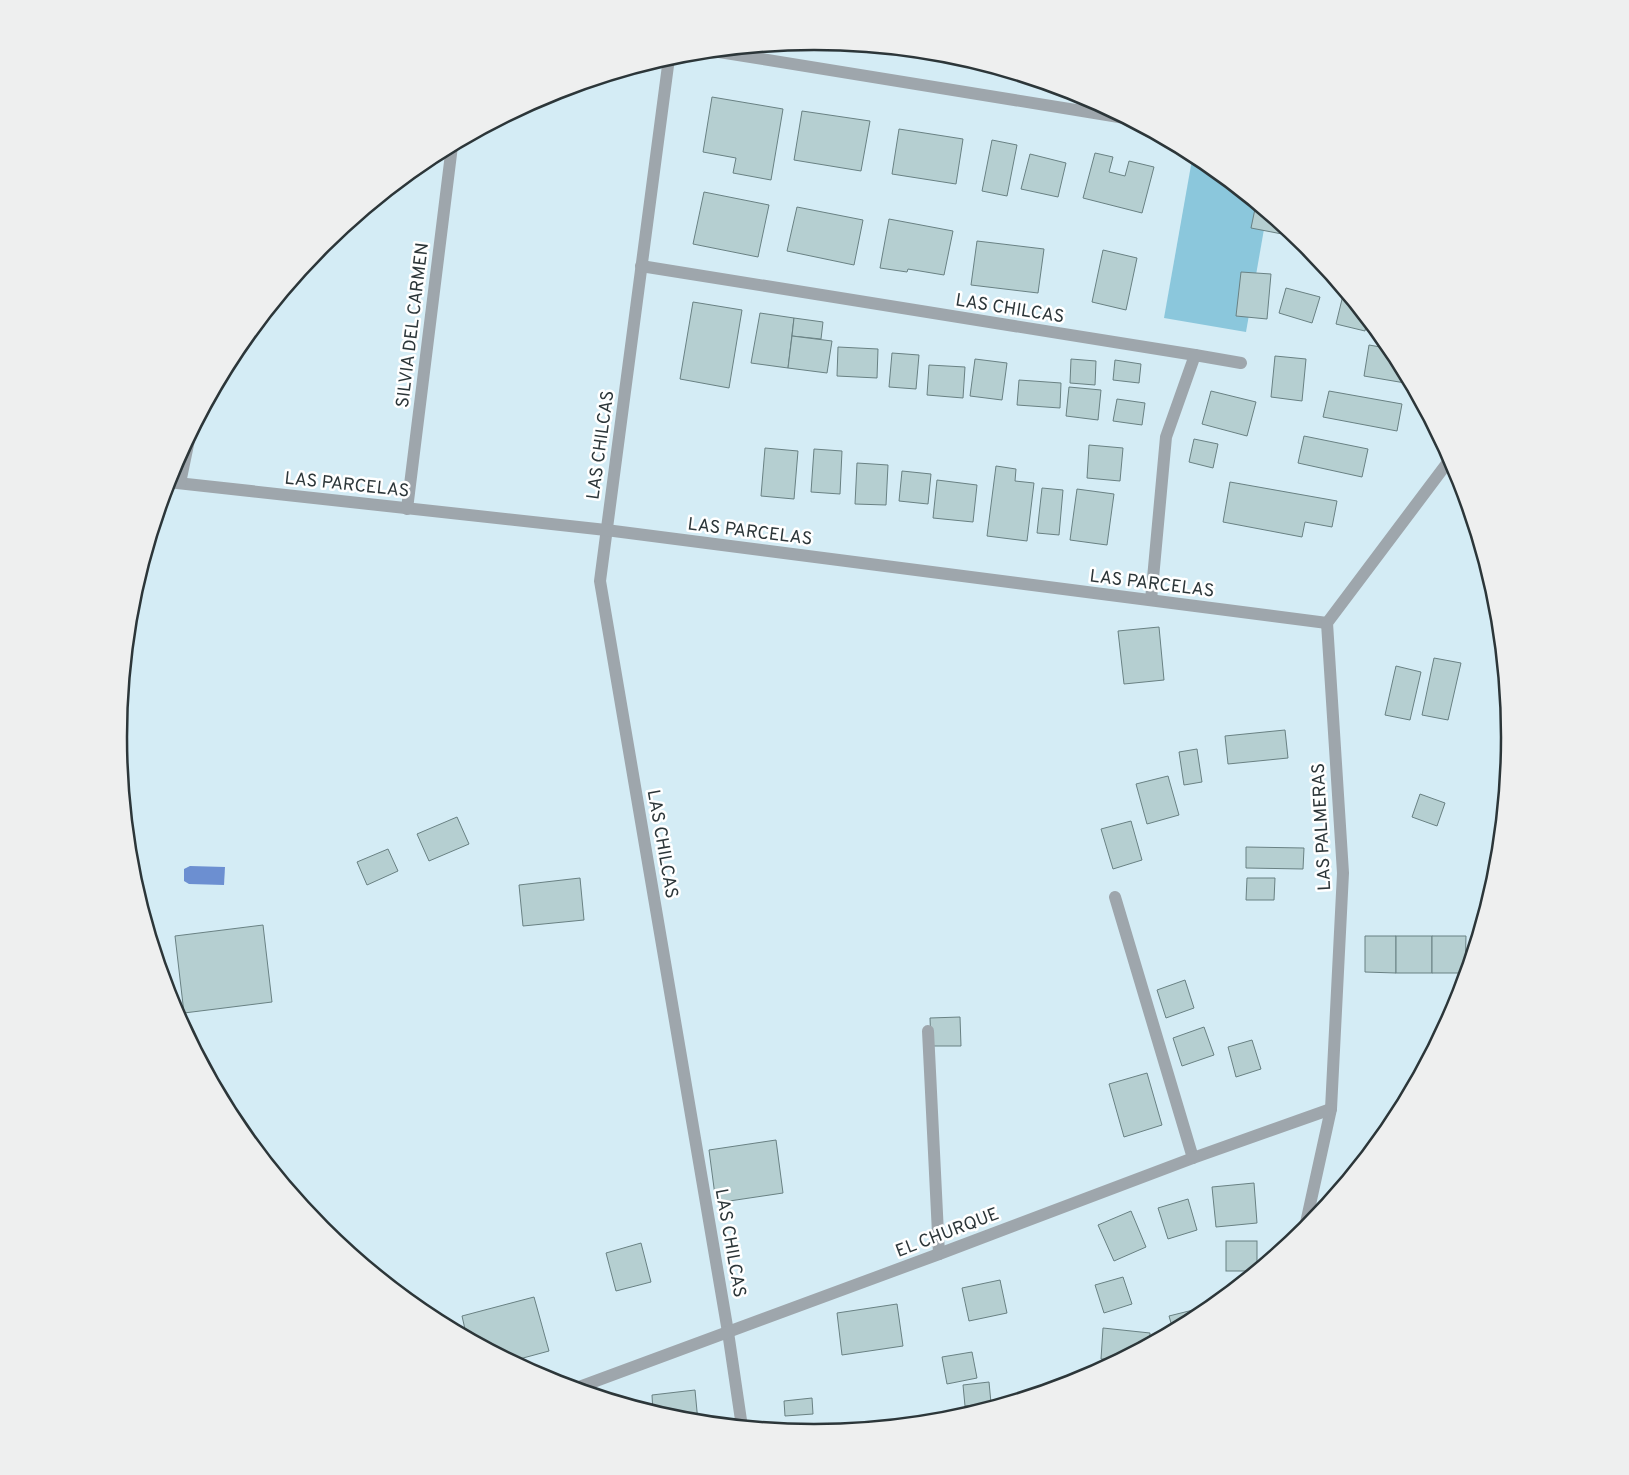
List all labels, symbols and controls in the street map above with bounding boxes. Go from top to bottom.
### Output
street label: SILVIA DEL CARMEN [392,241,435,409]
street label: LAS CHILCAS [954,290,1066,329]
street label: LAS CHILCAS [582,389,621,501]
street label: LAS PARCELAS [283,467,410,503]
street label: LAS PARCELAS [686,513,814,552]
street label: LAS PARCELAS [1088,565,1216,604]
street label: LAS PALMERAS [1308,762,1337,891]
street label: LAS CHILCAS [641,788,682,900]
street label: LAS CHILCAS [709,1187,750,1299]
street label: EL CHURQUE [892,1203,1003,1264]

